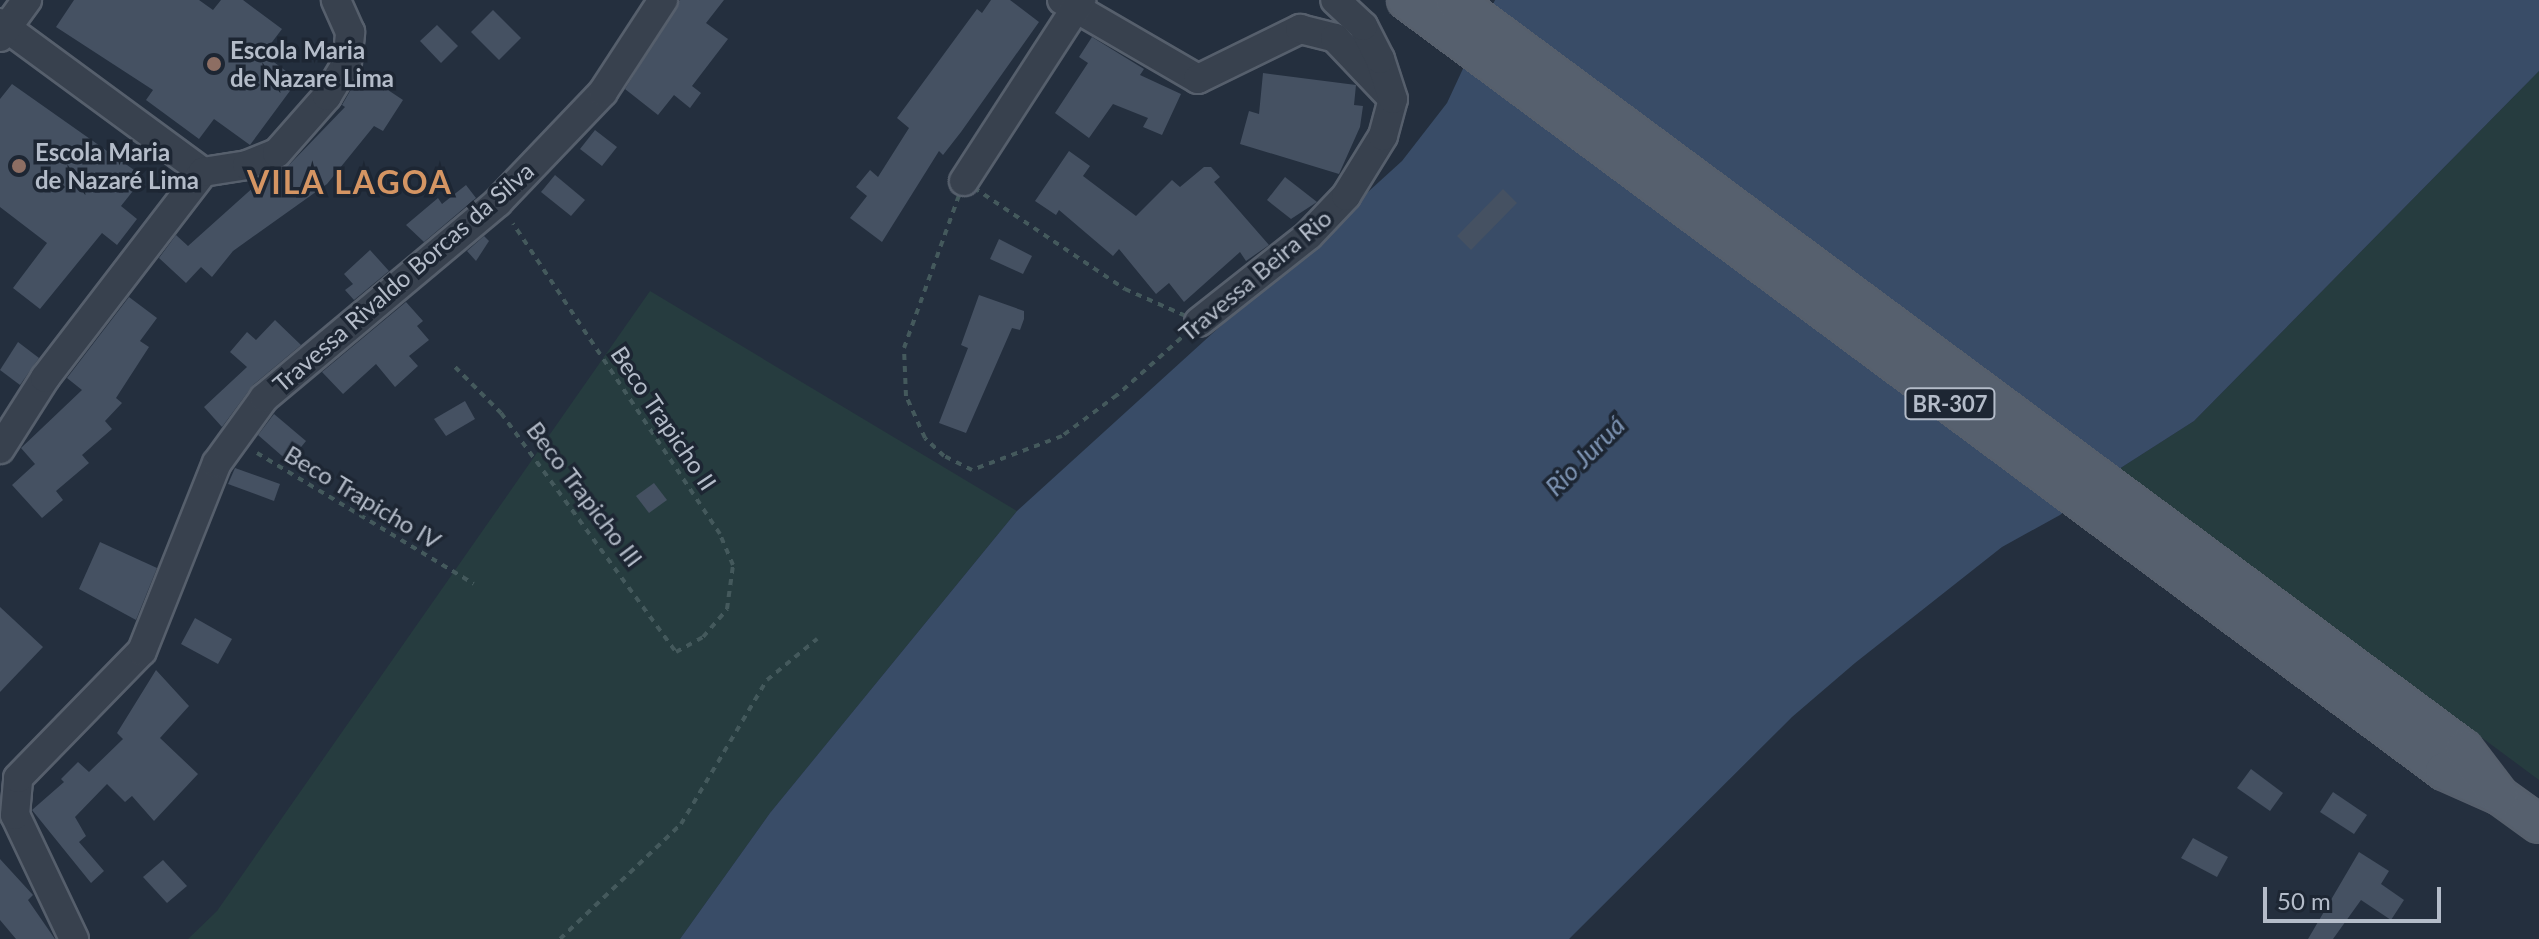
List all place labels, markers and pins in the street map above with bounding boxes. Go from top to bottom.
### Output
place label: Escola Maria de Nazare Lima [230,36,394,92]
marker: Escola Maria de Nazare Lima [205,55,223,73]
place label: Escola Maria de Nazaré Lima [35,138,199,194]
marker: Escola Maria de Nazaré Lima [10,157,28,175]

